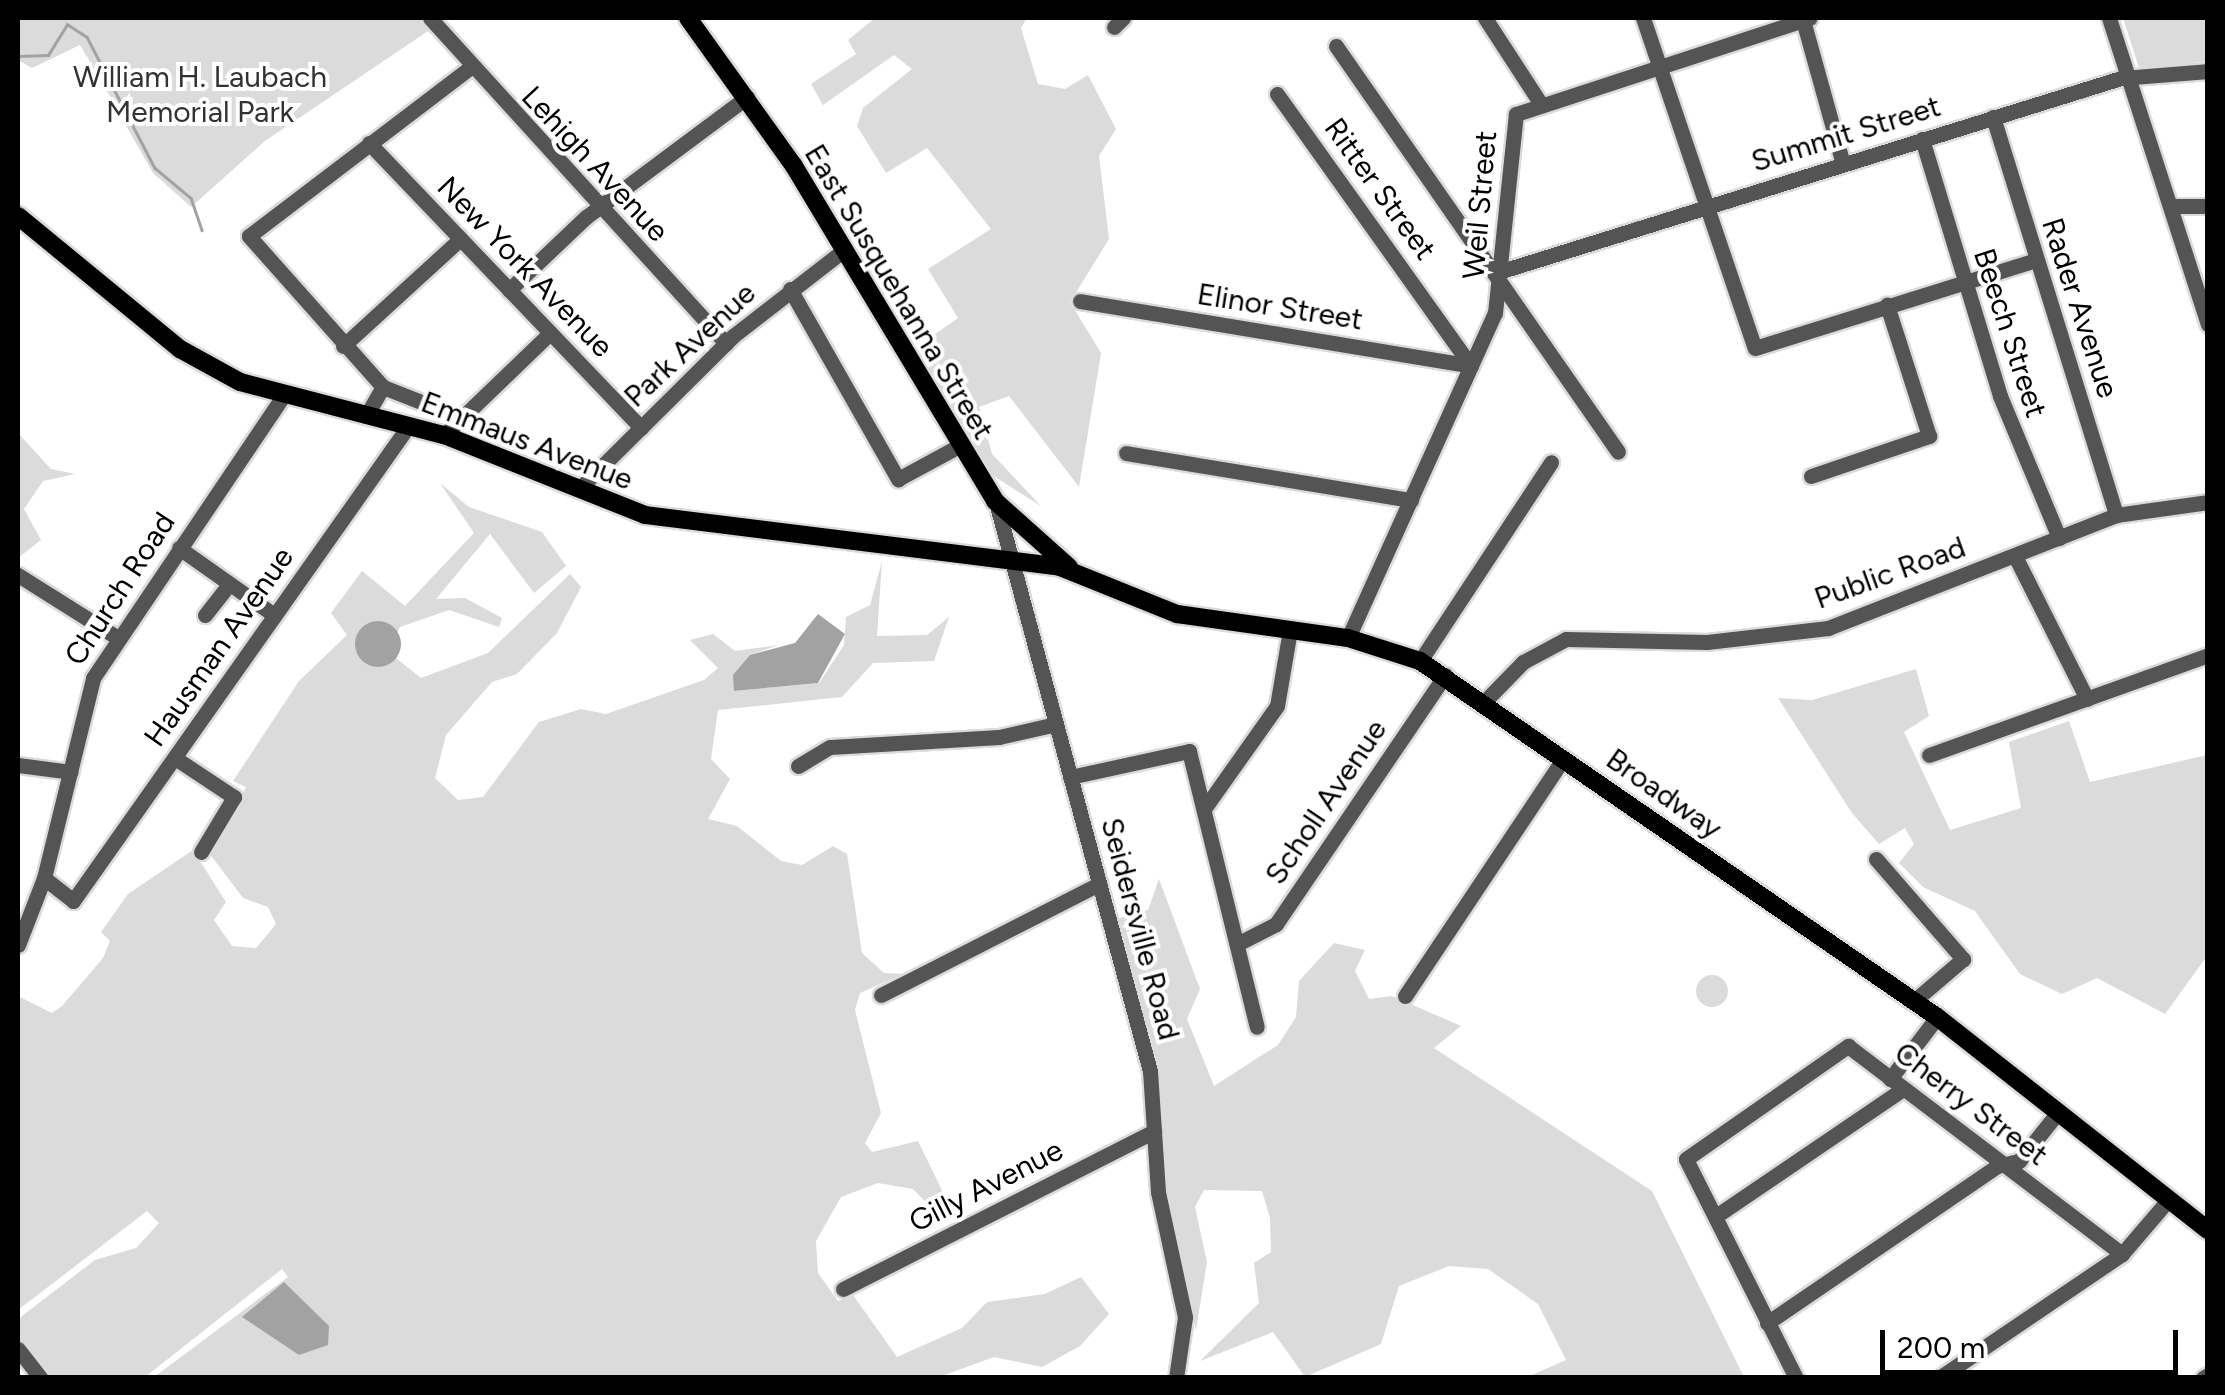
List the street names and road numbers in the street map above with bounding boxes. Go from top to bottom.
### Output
street label: Lehigh Avenue [514,79,676,249]
street label: Summit Street [1747,88,1945,180]
street label: Ritter Street [1317,111,1443,267]
street label: Weil Street [1456,129,1504,281]
street label: East Susquehanna Street [797,138,1001,446]
street label: New York Avenue [430,169,620,365]
street label: Rader Avenue [2034,213,2126,403]
street label: Beech Street [1966,244,2054,422]
street label: Park Avenue [617,275,763,415]
street label: Elinor Street [1195,276,1365,338]
street label: Emmaus Avenue [416,384,638,498]
street label: Church Road [57,506,183,672]
street label: Public Road [1810,529,1970,617]
street label: Hausman Avenue [137,540,301,754]
street label: Scholl Avenue [1258,713,1394,891]
street label: Broadway [1599,741,1729,847]
street label: Seidersville Road [1093,814,1187,1044]
street label: Cherry Street [1887,1035,2055,1173]
street label: Gilly Avenue [903,1132,1069,1240]

